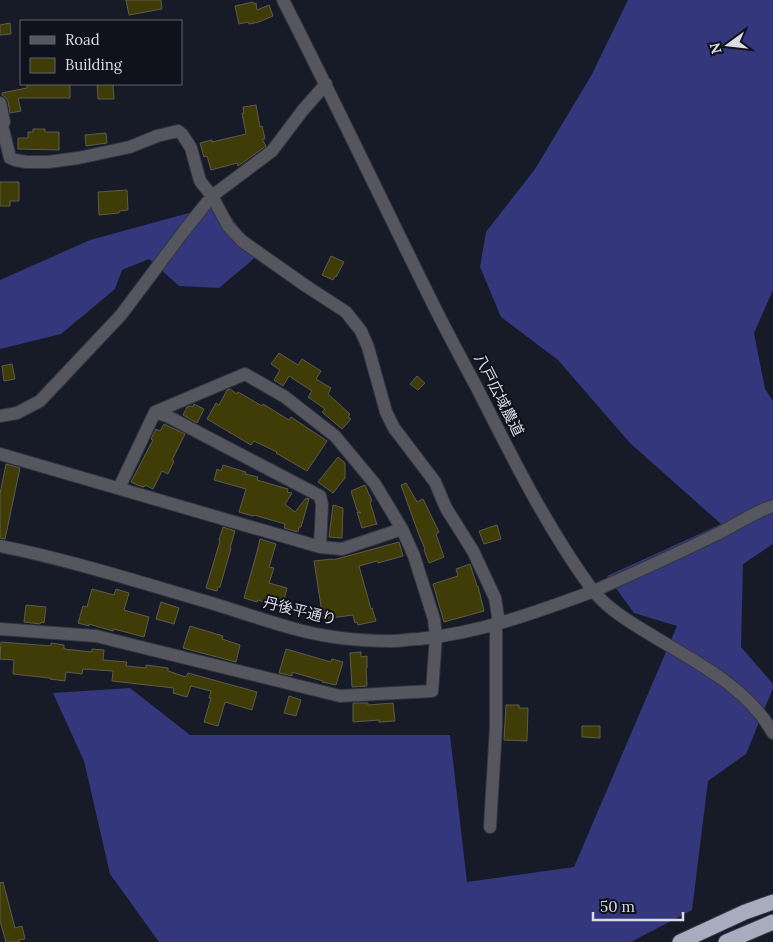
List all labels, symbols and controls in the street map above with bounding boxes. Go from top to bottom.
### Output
legend [20,20,182,85]
north arrow [703,20,753,70]
text: Road [65,30,100,49]
text: N [705,41,726,56]
text: Building [65,55,123,74]
street label: 八戸広域農道 [471,350,528,439]
street label: 丹後平通り [261,592,339,629]
scale bar [593,890,683,922]
text: 50 m [600,897,635,916]

